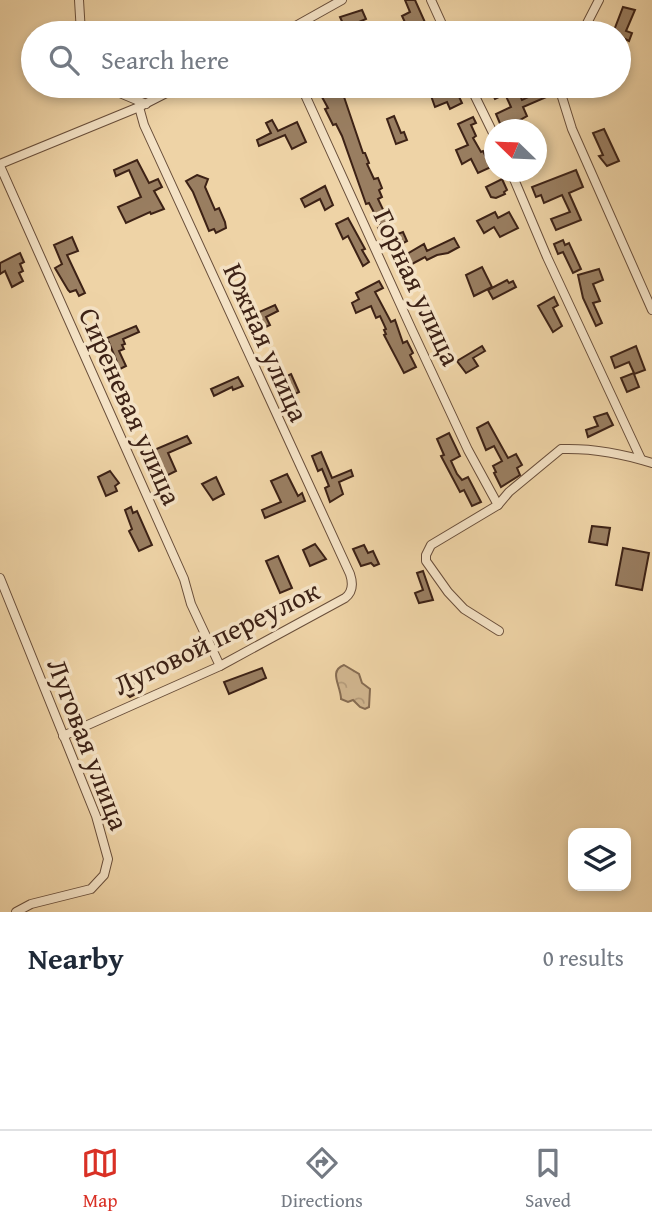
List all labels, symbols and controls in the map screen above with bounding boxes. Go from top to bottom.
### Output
search box [21,21,631,98]
text: Search here [101,40,229,79]
icon: search [45,41,83,79]
north arrow [484,119,547,182]
street label: Горная улица [364,202,472,373]
street label: Южная улица [214,256,321,429]
street label: Сиреневая улица [69,301,193,512]
street label: Луговой переулок [106,569,326,705]
street label: Луговая улица [37,652,141,836]
map controls [568,828,631,891]
button: layers [568,828,631,891]
text: Nearby [28,936,124,980]
text: 0 results [543,941,624,974]
tab: Map [81,1144,119,1214]
tab: Directions [281,1144,363,1214]
tab: Saved [525,1144,571,1214]

